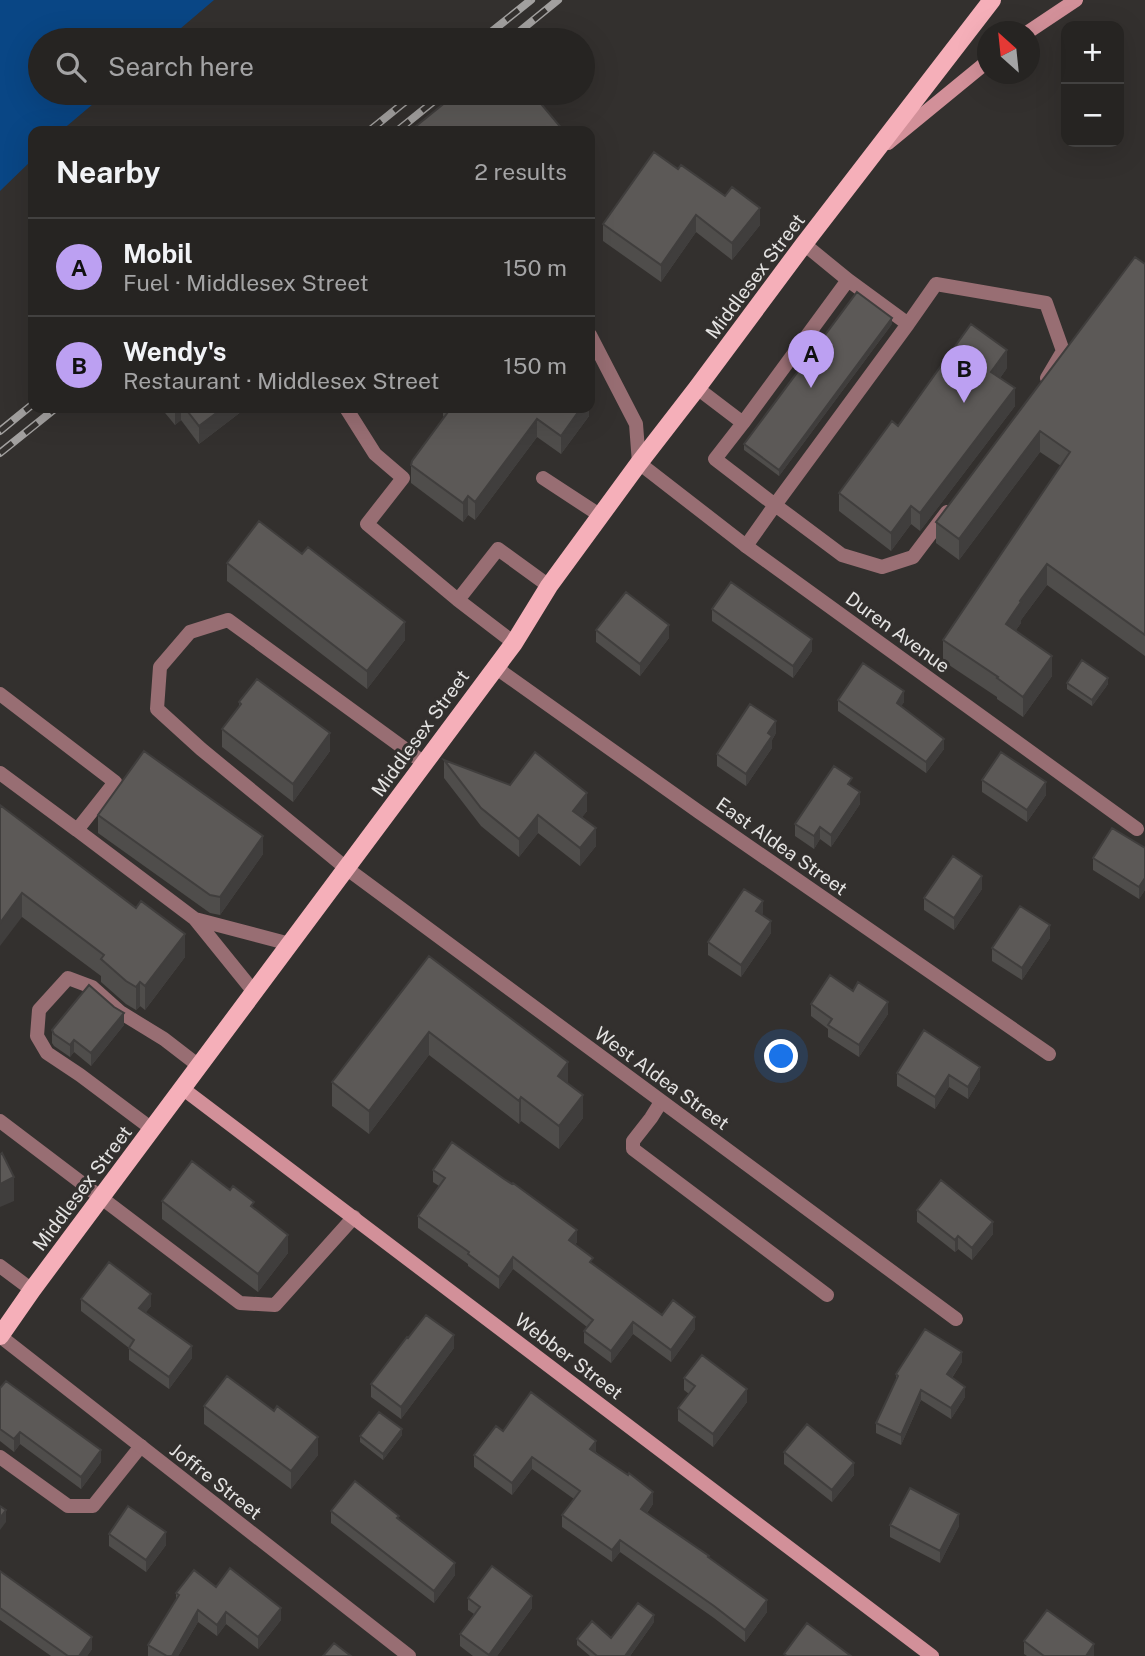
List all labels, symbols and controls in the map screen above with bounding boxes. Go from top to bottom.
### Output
north arrow [977,21,1040,84]
map controls [1061,21,1124,147]
button: + [1061,21,1124,84]
search box [28,28,595,105]
icon: search [52,48,90,86]
text: Search here [108,51,254,82]
button: − [1061,84,1124,147]
text: Nearby [56,154,160,190]
text: 2 results [474,158,567,185]
street label: Middlesex Street [701,209,809,343]
text: Mobil [123,238,193,269]
text: A [71,254,87,281]
text: 150 m [503,254,567,281]
text: Fuel · Middlesex Street [123,269,369,296]
pin: A [788,330,834,388]
text: Wendy's [123,336,226,367]
pin: B [941,345,987,403]
text: B [71,352,87,379]
text: 150 m [503,352,567,379]
text: Restaurant · Middlesex Street [123,367,440,394]
street label: Duren Avenue [842,587,954,677]
street label: Middlesex Street [367,666,473,800]
street label: East Aldea Street [712,793,852,899]
street label: West Aldea Street [591,1022,733,1134]
your location [764,1039,798,1073]
street label: Middlesex Street [28,1121,136,1255]
street label: Webber Street [511,1308,627,1404]
street label: Joffre Street [166,1438,266,1524]

